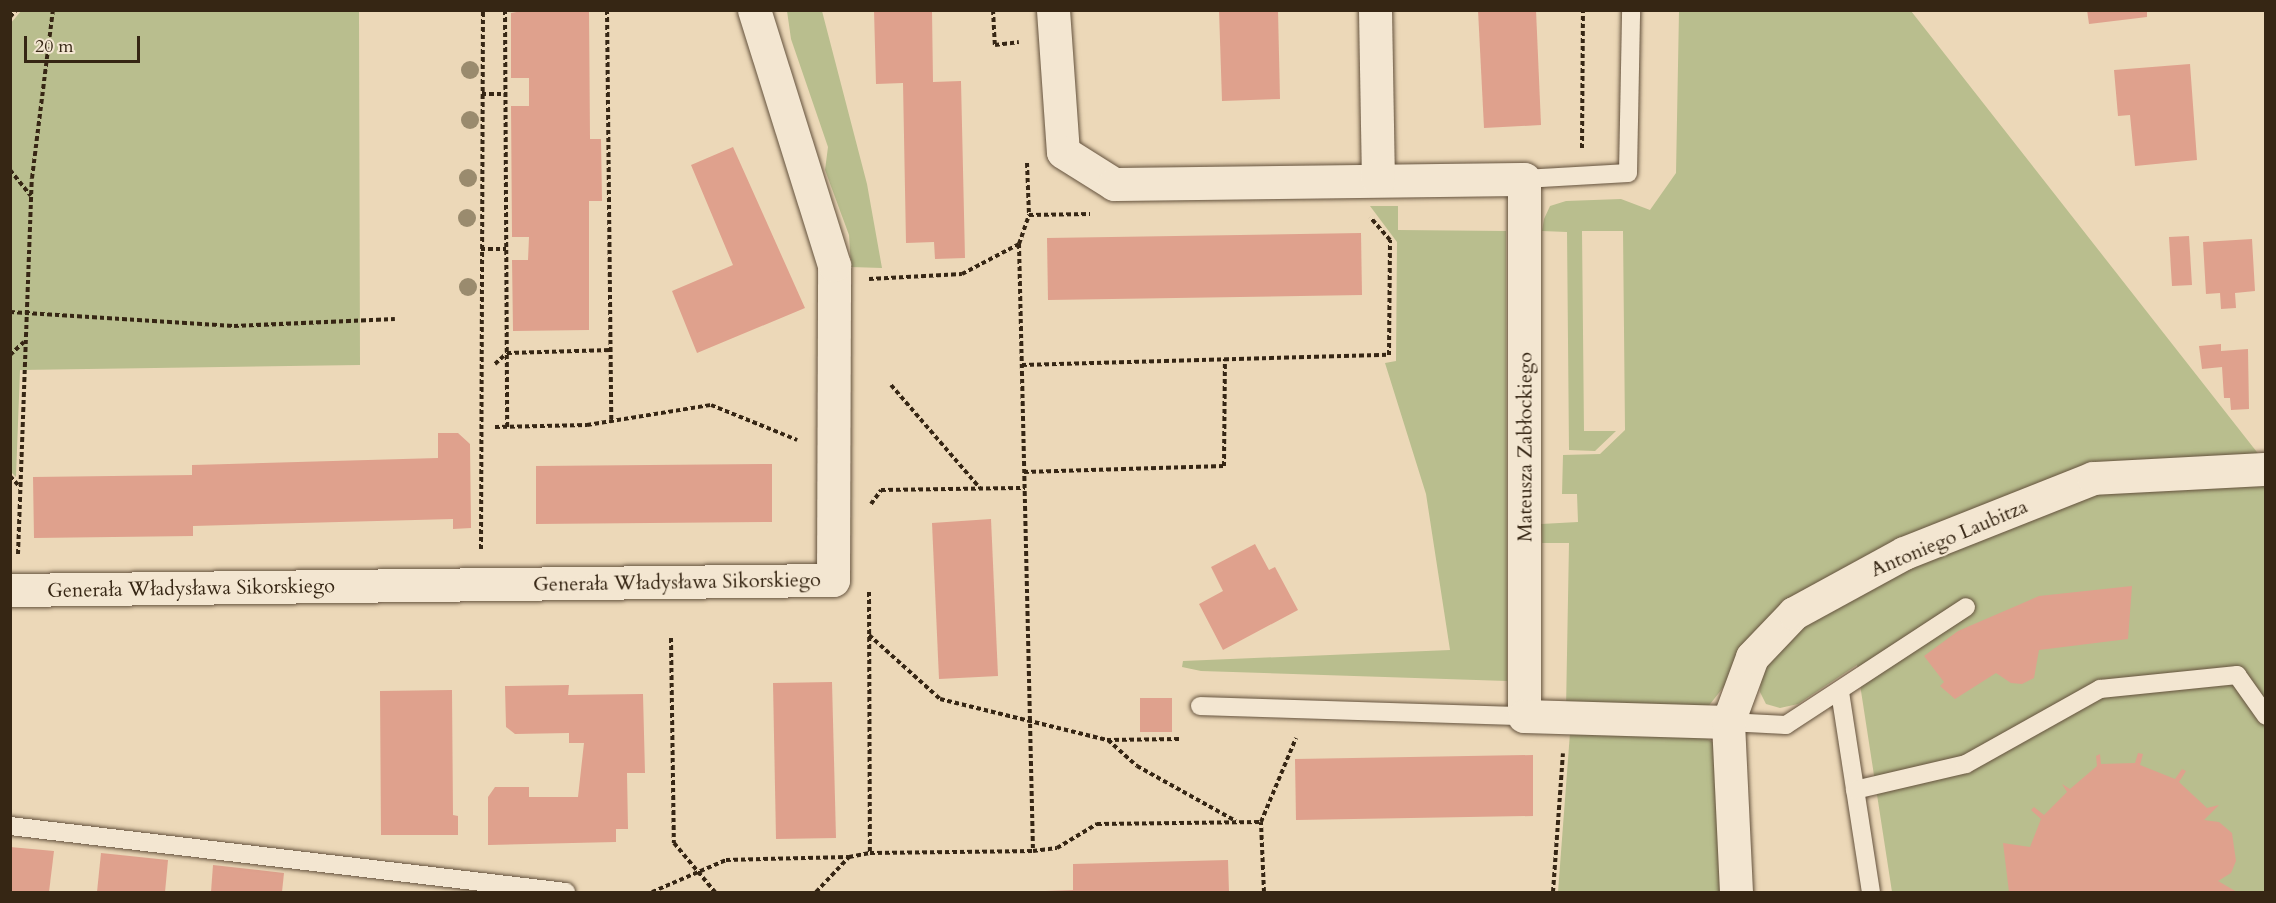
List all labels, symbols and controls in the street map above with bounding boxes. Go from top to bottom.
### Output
scale bar [27,24,142,62]
text: 20 m [35,34,74,59]
street label: Mateusza Zabłockiego [1513,352,1537,542]
street label: Antoniego Laubitza [1867,494,2031,582]
street label: Generała Władysława Sikorskiego [533,567,821,597]
street label: Generała Władysława Sikorskiego [47,573,335,603]

